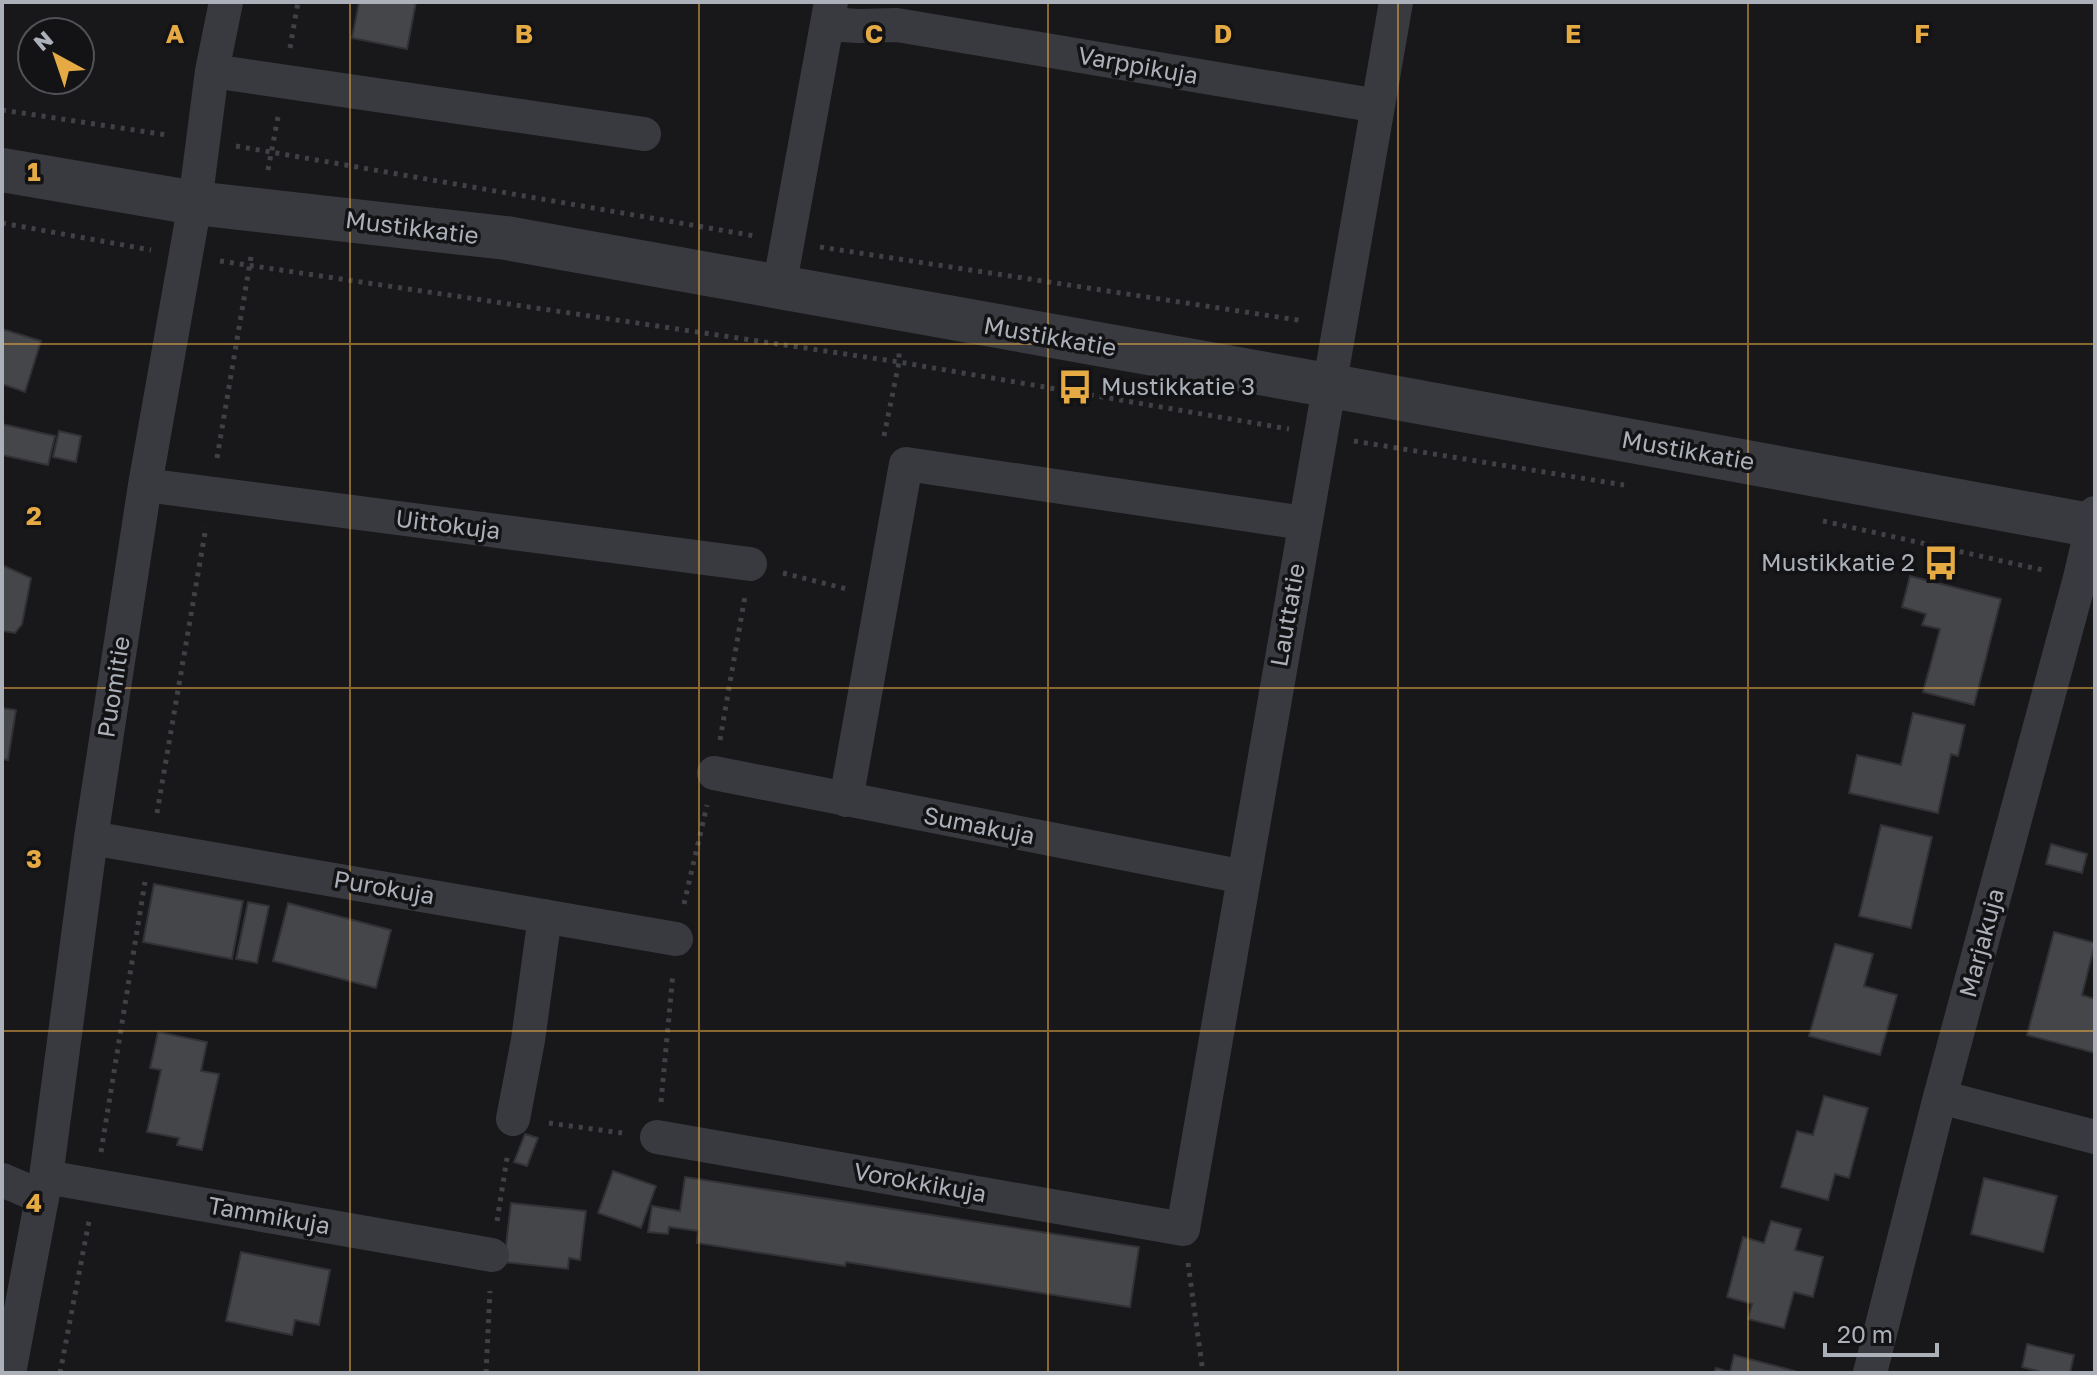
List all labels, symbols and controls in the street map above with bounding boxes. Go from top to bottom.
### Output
north arrow [16,16,96,96]
text: A [166,18,185,49]
text: B [515,18,533,49]
text: C [865,18,883,49]
text: D [1214,18,1232,49]
text: E [1565,18,1581,49]
text: F [1914,18,1930,49]
text: N [28,25,58,56]
street label: Varppikuja [1076,40,1201,89]
text: 1 [27,156,41,187]
street label: Mustikkatie [344,204,480,249]
street label: Mustikkatie [982,310,1119,361]
bus stop icon: Mustikkatie 3 [1056,368,1094,406]
place label: Mustikkatie 3 [1101,371,1255,400]
street label: Mustikkatie [1620,424,1757,475]
text: 2 [26,500,42,531]
street label: Uittokuja [394,503,502,544]
bus stop icon: Mustikkatie 2 [1922,544,1960,582]
place label: Mustikkatie 2 [1761,547,1915,576]
street label: Lauttatie [1263,561,1310,669]
street label: Puomitie [90,634,135,740]
street label: Sumakuja [921,800,1037,850]
text: 3 [26,843,42,874]
street label: Purokuja [332,863,437,910]
street label: Marjakuja [1952,885,2009,1000]
street label: Vorokkikuja [852,1156,989,1207]
text: 4 [26,1187,42,1218]
street label: Tammikuja [206,1190,332,1240]
scale bar [1825,1307,1937,1357]
text: 20 m [1837,1319,1893,1348]

